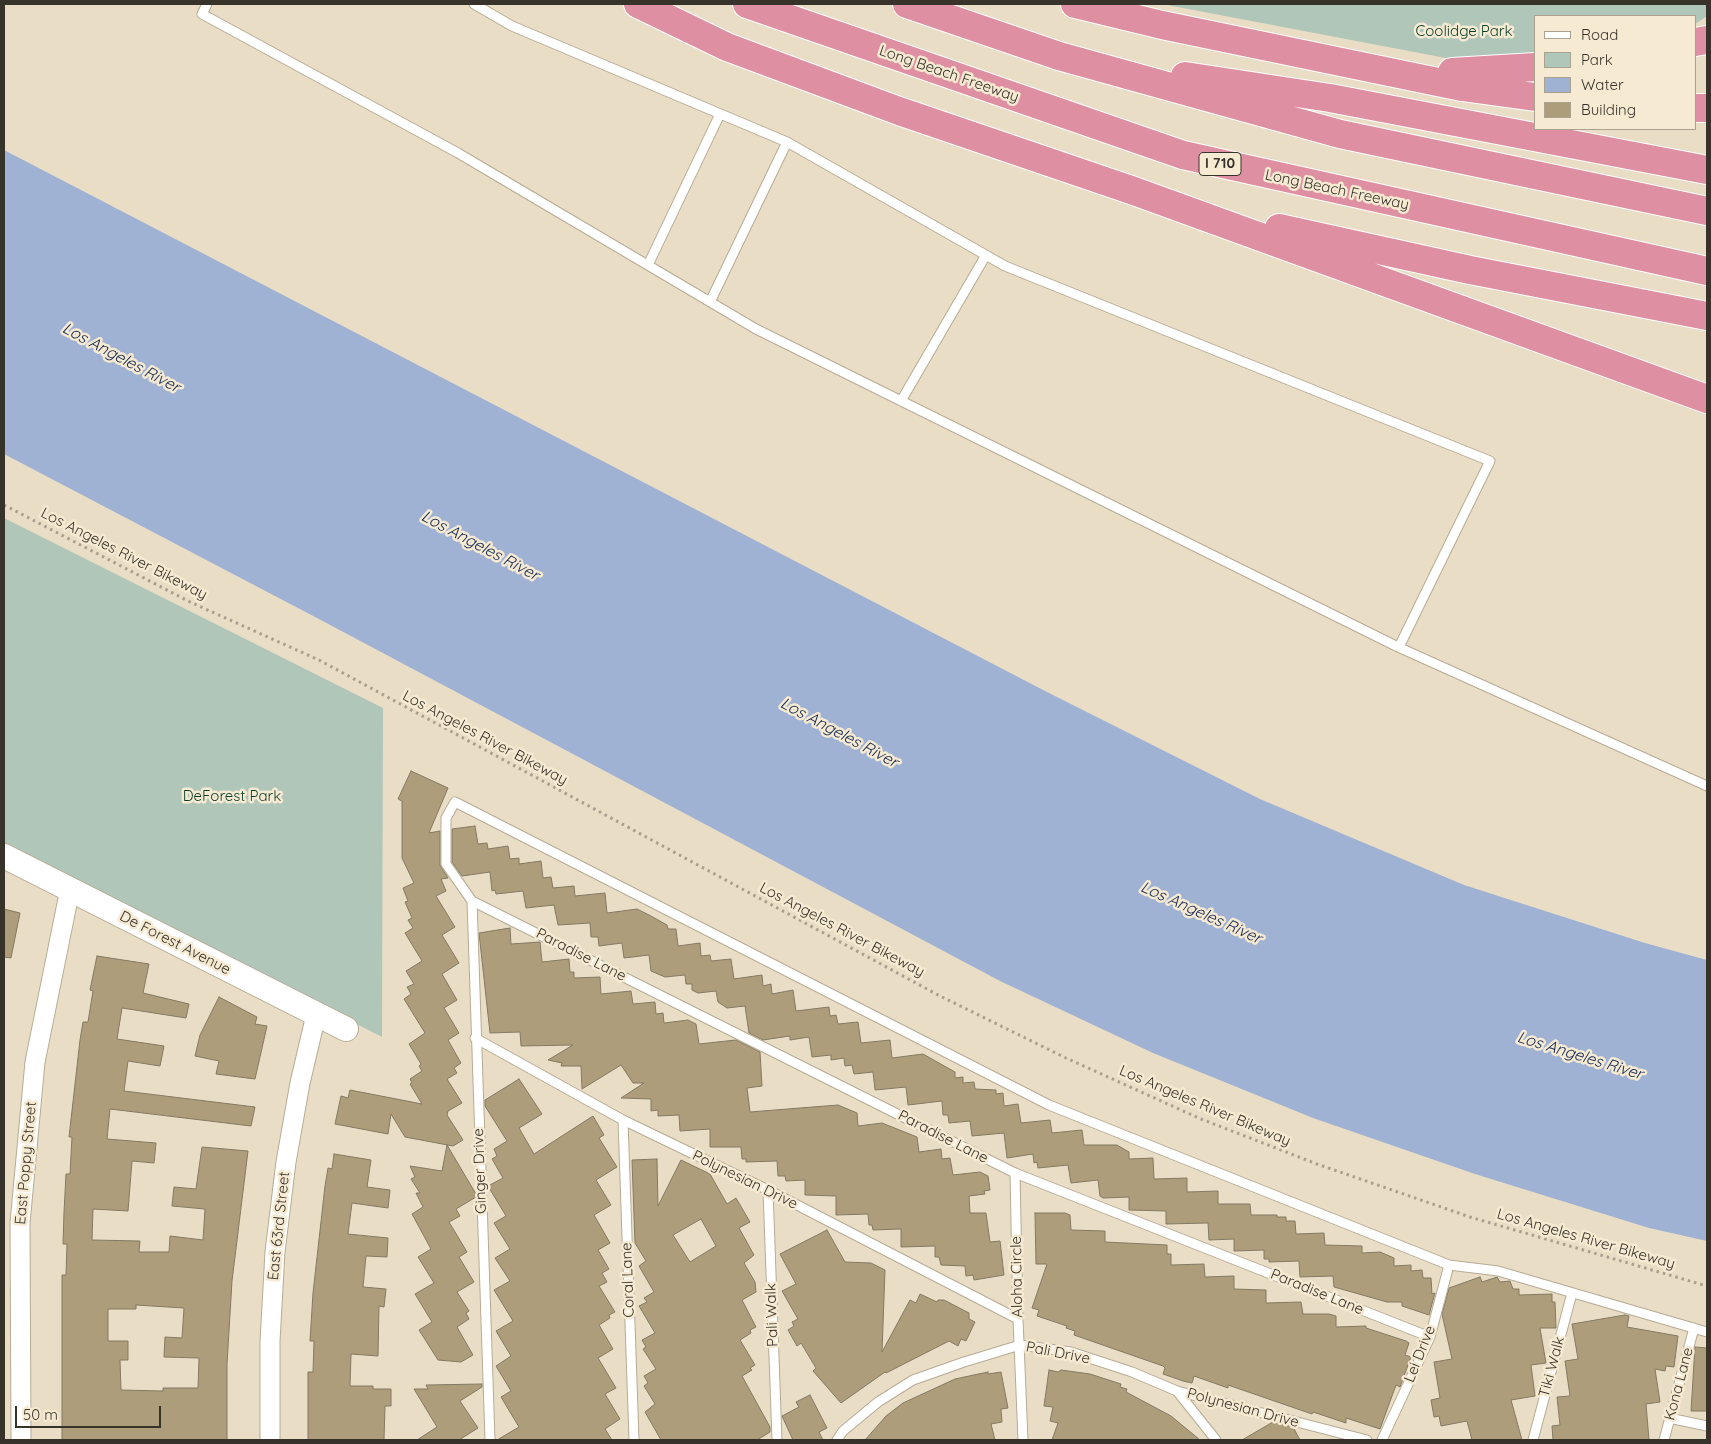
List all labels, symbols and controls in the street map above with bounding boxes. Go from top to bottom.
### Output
legend [1534,15,1696,130]
park label: Coolidge Park [1415,22,1513,40]
text: Road [1581,25,1618,44]
street label: Long Beach Freeway [877,42,1021,106]
text: Park [1581,50,1613,69]
text: Water [1581,75,1624,94]
text: Building [1581,100,1636,119]
road number: I 710 [1199,152,1241,175]
street label: Long Beach Freeway [1263,166,1411,214]
water label: Los Angeles River [59,319,183,397]
street label: Los Angeles River Bikeway [38,504,210,604]
water label: Los Angeles River [418,507,542,585]
street label: Los Angeles River Bikeway [399,687,571,789]
water label: Los Angeles River [777,694,901,772]
park label: DeForest Park [183,787,281,805]
water label: Los Angeles River [1137,878,1265,948]
street label: Los Angeles River Bikeway [756,879,928,981]
street label: De Forest Avenue [116,907,234,979]
street label: Paradise Lane [533,925,629,985]
water label: Los Angeles River [1515,1028,1645,1084]
street label: Los Angeles River Bikeway [1117,1062,1293,1150]
street label: East Poppy Street [12,1101,40,1225]
street label: Paradise Lane [895,1107,991,1167]
street label: Ginger Drive [470,1128,490,1214]
street label: Polynesian Drive [689,1147,801,1213]
street label: East 63rd Street [264,1171,294,1281]
street label: Los Angeles River Bikeway [1495,1205,1677,1273]
street label: Aloha Circle [1007,1236,1027,1318]
street label: Coral Lane [618,1242,638,1318]
street label: Paradise Lane [1268,1265,1366,1319]
street label: Pali Walk [762,1283,782,1347]
street label: Lei Drive [1400,1323,1440,1385]
street label: Tiki Walk [1535,1334,1569,1400]
street label: Pali Drive [1024,1338,1092,1368]
street label: Kona Lane [1661,1345,1697,1423]
street label: Polynesian Drive [1185,1384,1301,1432]
scale bar [18,1396,164,1428]
text: 50 m [23,1405,58,1424]

